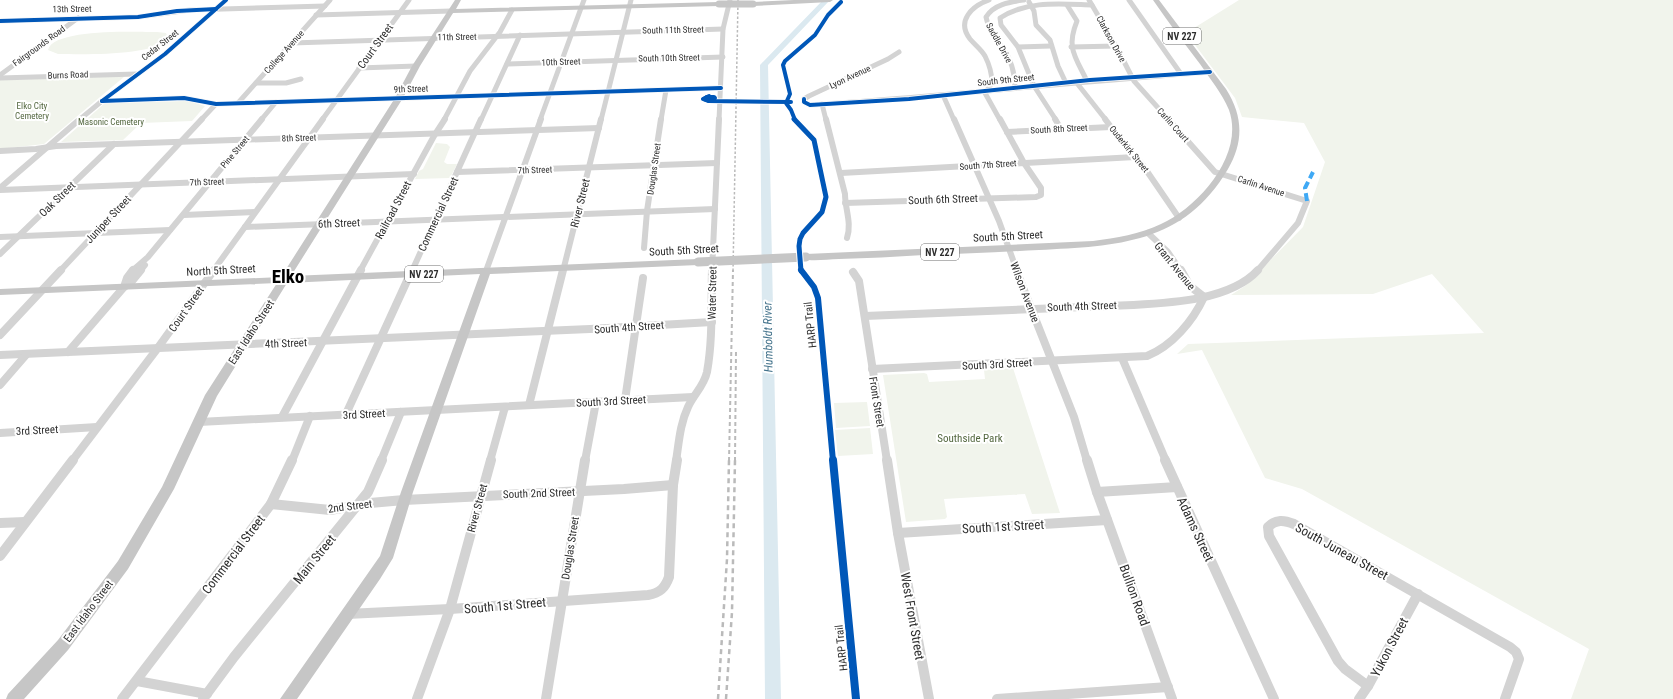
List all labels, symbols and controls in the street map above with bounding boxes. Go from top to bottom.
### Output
street label: 13th Street [52,4,92,14]
street label: Clarkson Drive [1094,14,1128,64]
street label: Court Street [355,21,396,71]
street label: Saddle Drive [984,21,1014,65]
street label: Fairgrounds Road [11,24,67,68]
street label: South 11th Street [642,24,704,36]
street label: Cedar Street [140,27,181,62]
street label: College Avenue [262,28,306,76]
road number: NV 227 [1163,28,1201,44]
street label: 11th Street [437,32,477,42]
street label: South 10th Street [638,52,700,64]
street label: 10th Street [541,56,581,68]
street label: Lyon Avenue [828,63,872,91]
street label: Burns Road [48,69,88,81]
street label: South 9th Street [977,72,1035,88]
street label: 9th Street [394,83,429,95]
park label: Elko City Cemetery [15,101,49,121]
street label: Carlin Court [1155,106,1191,144]
park label: Masonic Cemetery [78,117,144,127]
street label: South 8th Street [1030,122,1088,135]
street label: Ouderkirk Street [1107,124,1151,175]
street label: 8th Street [282,132,317,144]
street label: Pine Street [219,134,252,170]
street label: Douglas Street [645,142,663,195]
street label: South 7th Street [959,158,1017,172]
street label: 7th Street [518,164,553,176]
street label: Carlin Avenue [1236,174,1286,198]
street label: Commercial Street [416,175,461,253]
street label: 7th Street [190,176,225,188]
street label: River Street [568,177,593,229]
street label: Oak Street [37,179,78,220]
street label: Railroad Street [373,179,414,242]
street label: South 6th Street [908,192,978,207]
street label: Juniper Street [83,193,134,246]
street label: 6th Street [318,216,360,231]
street label: South 5th Street [973,228,1043,245]
street label: Grant Avenue [1151,240,1198,293]
street label: South 5th Street [649,242,719,259]
road number: NV 227 [921,244,959,260]
street label: Wilson Avenue [1007,260,1042,324]
street label: North 5th Street [186,262,256,279]
district label: Elko [272,265,304,288]
road number: NV 227 [405,266,443,282]
street label: Water Street [706,266,719,320]
street label: Court Street [166,284,207,334]
street label: East Idaho Street [226,298,277,367]
street label: South 4th Street [1047,299,1117,314]
water label: Humboldt River [760,301,776,372]
street label: HARP Trail [802,301,819,349]
street label: South 4th Street [594,319,664,336]
street label: 4th Street [265,336,307,351]
street label: South 3rd Street [962,356,1032,373]
street label: Front Street [866,376,887,428]
street label: South 3rd Street [576,393,646,410]
street label: 3rd Street [342,407,386,422]
street label: 3rd Street [15,423,59,438]
park label: Southside Park [937,432,1003,445]
street label: River Street [465,482,490,534]
street label: South 2nd Street [503,486,575,501]
street label: Adams Street [1174,495,1217,564]
street label: 2nd Street [327,497,373,516]
street label: Commercial Street [199,512,268,597]
street label: Douglas Street [559,516,582,581]
street label: South 1st Street [962,517,1045,536]
street label: South Juneau Street [1293,520,1391,583]
street label: Main Street [290,532,339,587]
street label: Bullion Road [1116,562,1153,628]
street label: West Front Street [897,571,928,661]
street label: East Idaho Street [61,578,116,645]
street label: South 1st Street [463,594,547,617]
street label: Yukon Street [1368,615,1411,679]
street label: HARP Trail [833,624,850,672]

